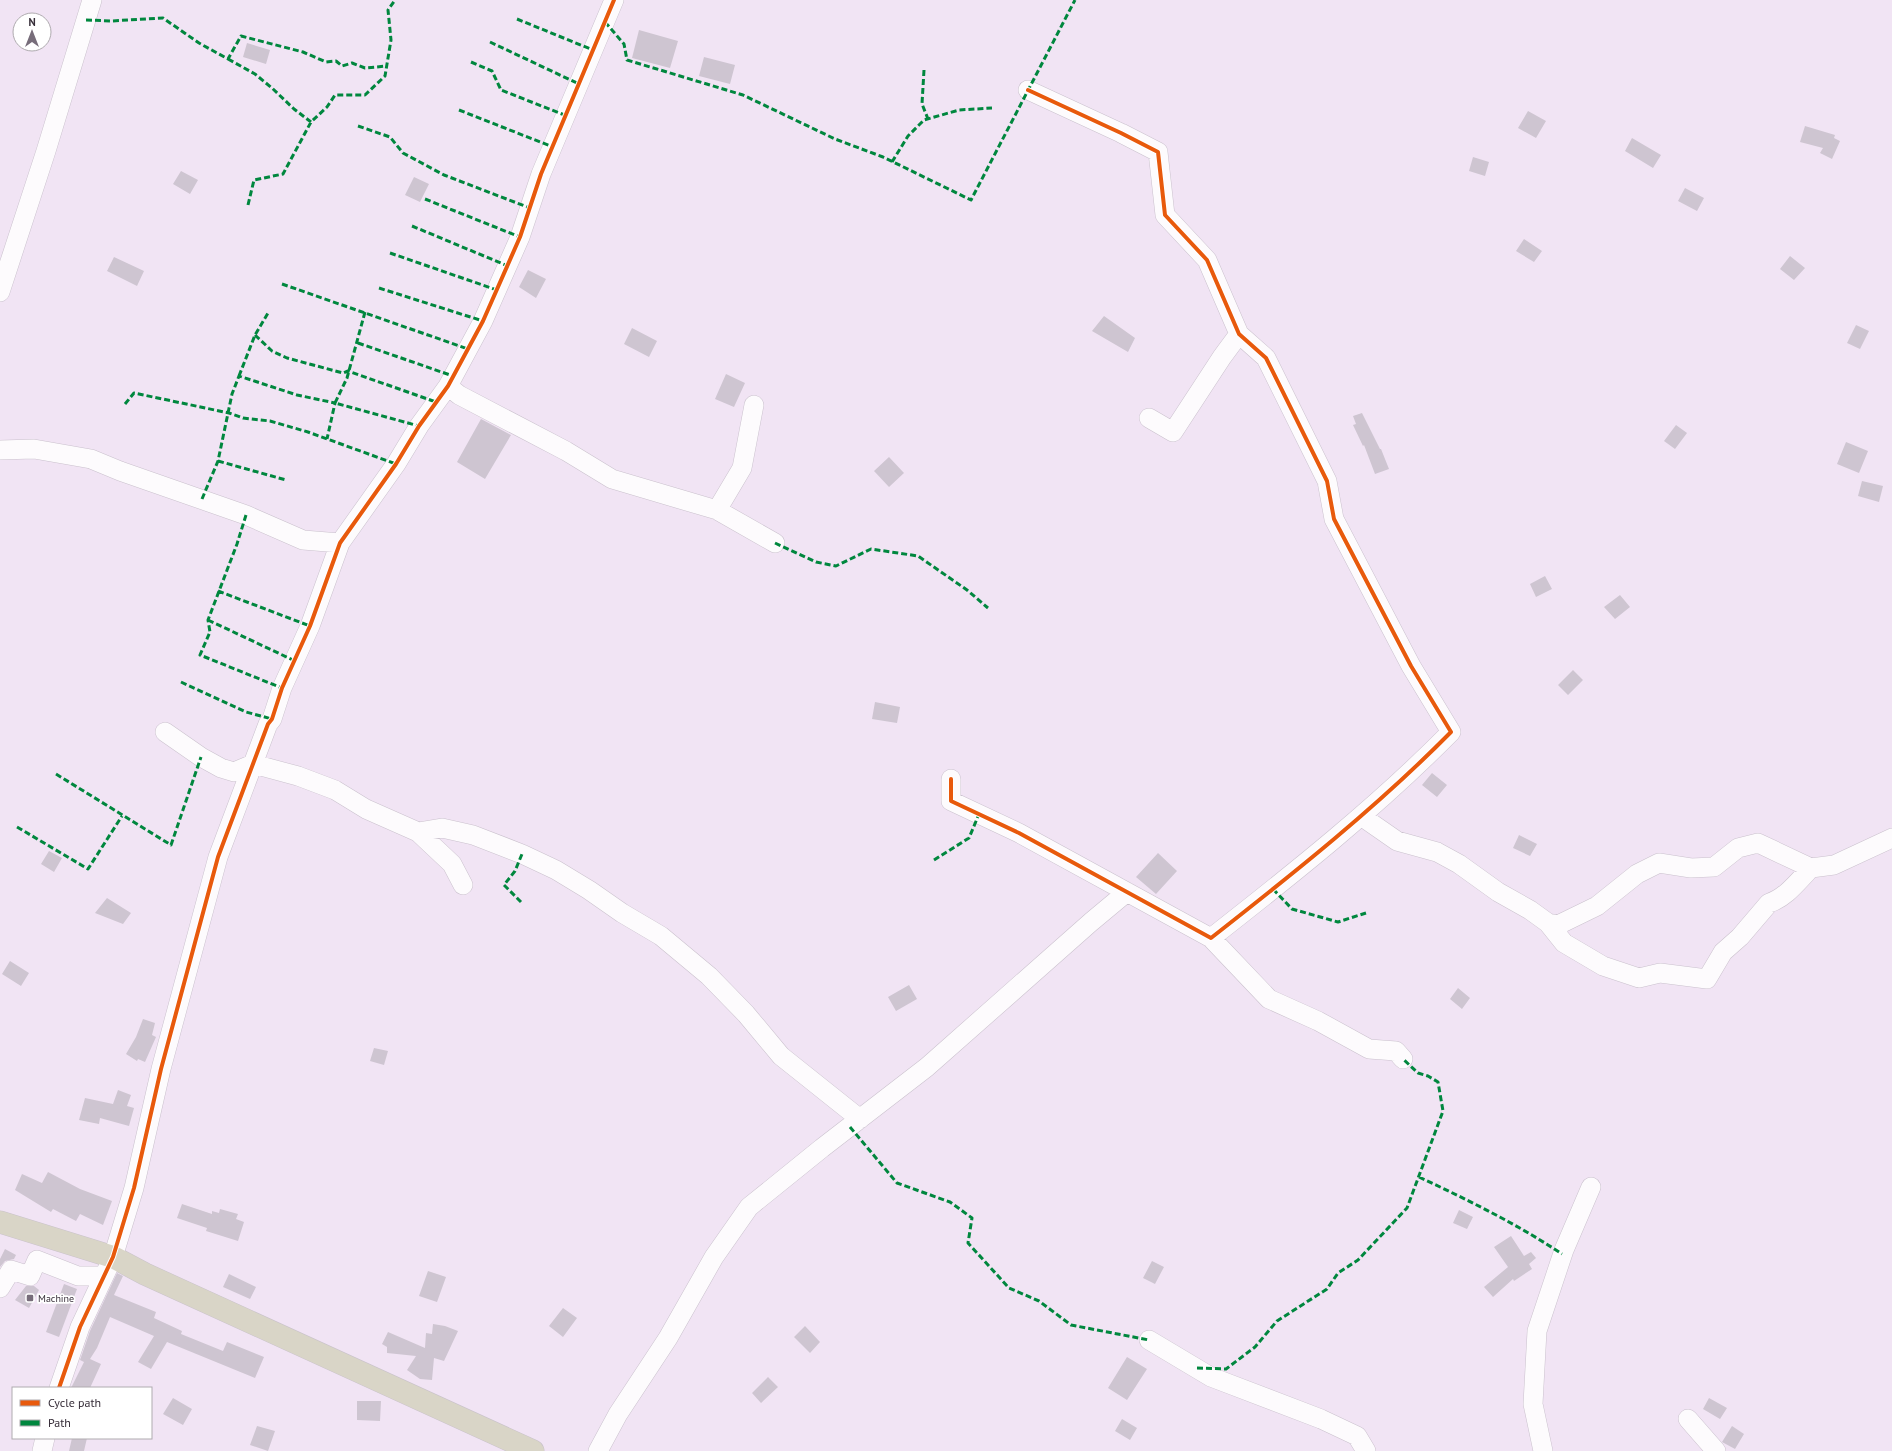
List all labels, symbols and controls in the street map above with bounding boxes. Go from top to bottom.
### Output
north arrow [12,12,52,52]
text: N [28,15,36,29]
place label: Machine [38,1292,74,1305]
marker: Machine [25,1293,35,1303]
legend [12,1387,152,1439]
text: Cycle path [48,1395,101,1410]
text: Path [48,1415,71,1430]

